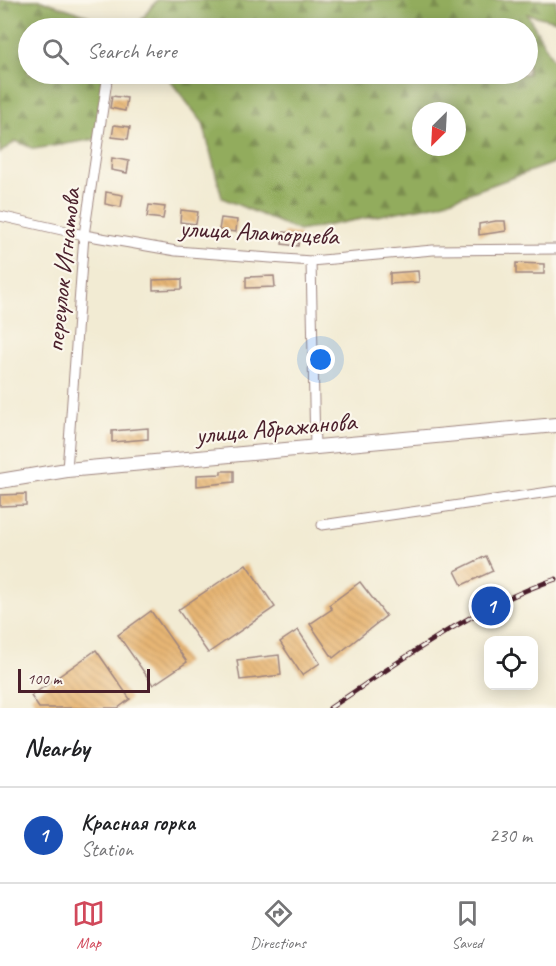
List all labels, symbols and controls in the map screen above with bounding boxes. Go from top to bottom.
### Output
search box [18,18,538,84]
icon: search [39,35,72,68]
text: Search here [87,37,177,65]
north arrow [412,102,466,156]
street label: переулок Игнатова [38,185,88,354]
street label: улица Алаторцева [177,211,341,253]
your location [306,345,335,374]
street label: улица Абражанова [192,404,359,452]
pin: 1 [472,584,510,628]
map controls [484,636,538,690]
button: locate [484,636,538,690]
scale bar [18,666,150,694]
text: 100 m [27,669,61,689]
text: Nearby [24,731,89,764]
text: Красная горка [81,809,195,837]
text: 1 [39,823,48,848]
text: 230 m [489,823,532,848]
text: Station [81,837,133,862]
tab: Map [72,897,105,953]
tab: Directions [250,897,306,953]
tab: Saved [451,897,484,953]

